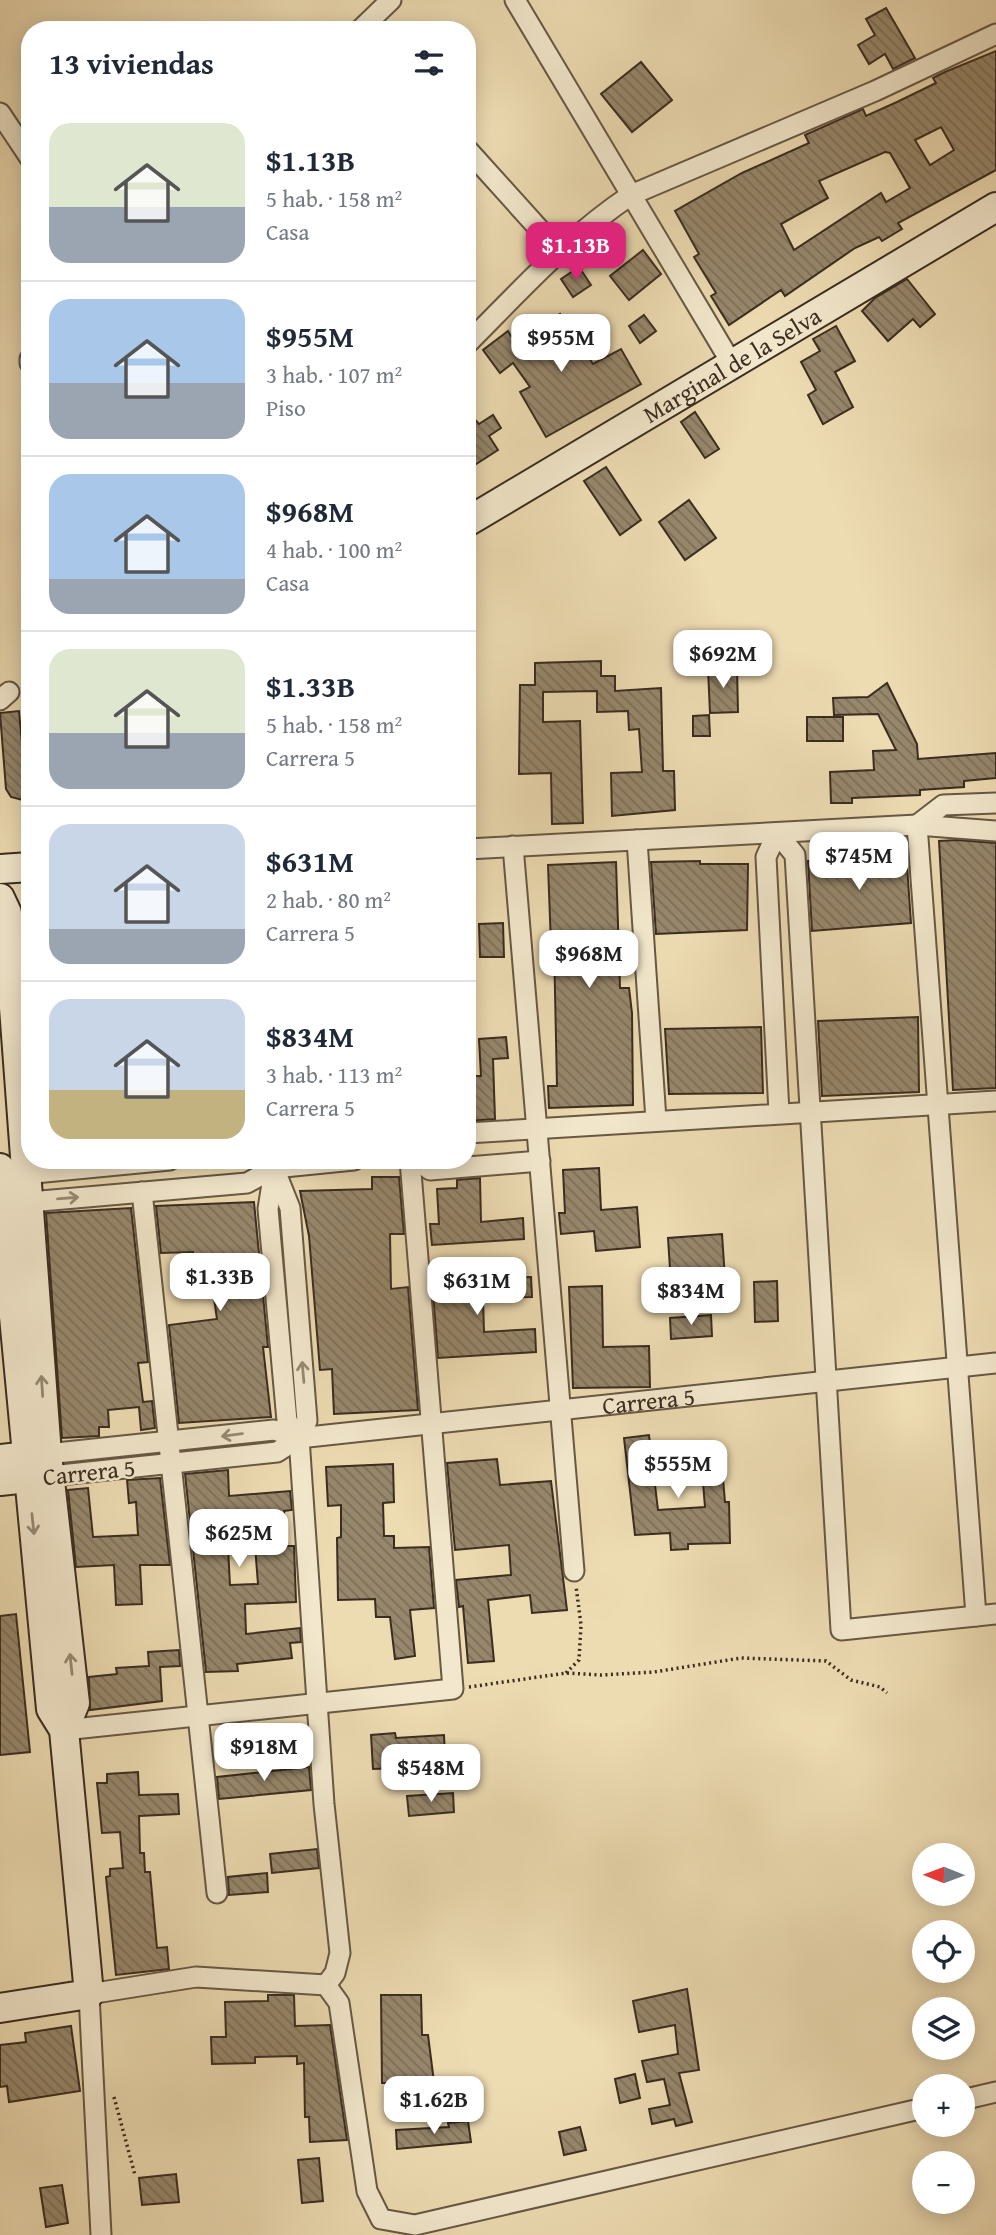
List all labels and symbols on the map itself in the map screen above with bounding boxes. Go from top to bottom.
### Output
pin: $1.13B [519,222,633,282]
street label: Marginal de la Selva [636,297,828,431]
pin: $955M [512,314,610,374]
pin: $692M [674,630,772,690]
pin: $745M [810,832,908,892]
pin: $968M [540,930,638,990]
one-way arrow [56,1191,79,1204]
pin: $1.33B [163,1254,277,1313]
pin: $631M [428,1258,526,1317]
pin: $834M [642,1268,740,1327]
one-way arrow [296,1361,309,1383]
one-way arrow [36,1375,49,1398]
street label: Carrera 5 [600,1378,697,1423]
one-way arrow [221,1429,244,1442]
pin: $555M [629,1440,727,1500]
street label: Carrera 5 [41,1450,137,1494]
pin: $625M [190,1510,288,1569]
one-way arrow [27,1512,40,1535]
one-way arrow [64,1653,77,1676]
pin: $918M [215,1724,313,1783]
pin: $548M [382,1744,480,1804]
north arrow [912,1843,975,1906]
pin: $1.62B [377,2076,491,2136]

